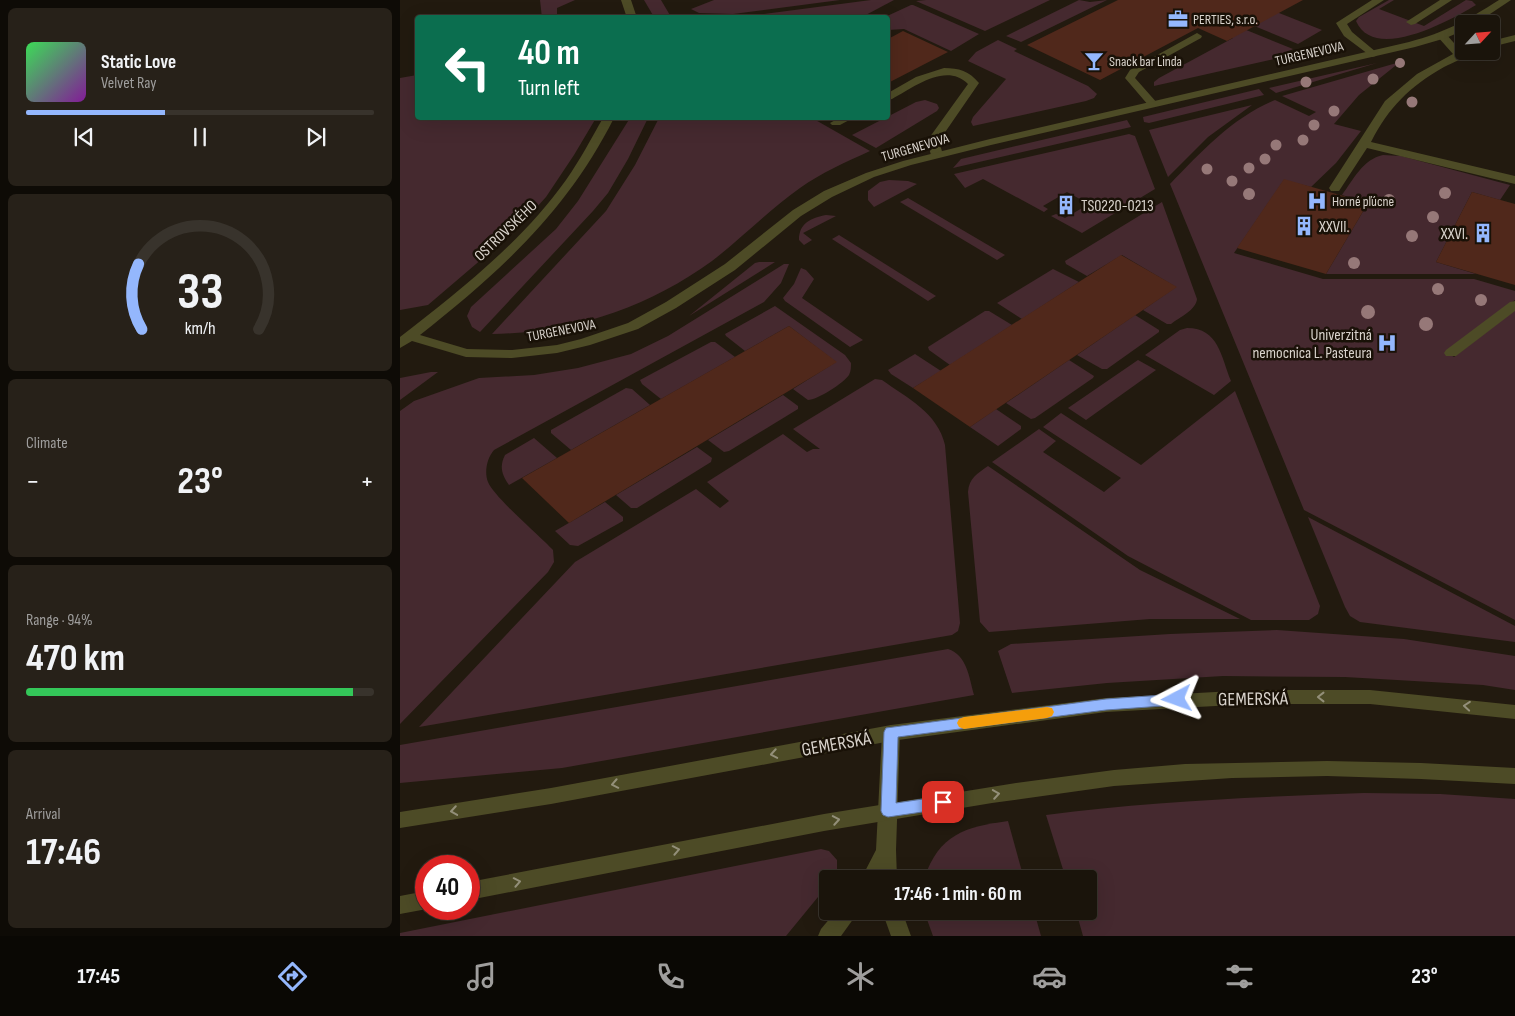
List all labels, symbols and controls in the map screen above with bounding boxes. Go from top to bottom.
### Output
office icon: PERTIES, s.r.o. [1167,8,1189,30]
place label: PERTIES, s.r.o. [1193,11,1258,28]
north arrow [1455,15,1500,60]
map controls [1455,15,1500,60]
text: 40 m [518,32,580,75]
icon: left [435,35,500,100]
street label: TURGENEVOVA [1273,37,1346,70]
bar icon: Snack bar Linda [1083,50,1105,72]
text: Static Love [101,51,176,74]
place label: Snack bar Linda [1109,53,1182,70]
text: Velvet Ray [101,74,156,93]
text: Turn left [518,75,580,102]
icon: previous [70,123,98,151]
icon: pause [186,123,214,151]
icon: next [302,123,330,151]
street label: TURGENEVOVA [879,129,952,165]
hospital icon: Horné pľúcne [1306,190,1328,212]
place label: Horné pľúcne [1332,193,1394,210]
building icon: TS0220-0213 [1055,194,1077,216]
street label: OSTROVSKÉHO [471,196,541,266]
place label: TS0220-0213 [1081,197,1154,216]
building icon: XXVII. [1293,215,1315,237]
place label: XXVII. [1318,218,1349,237]
building icon: XXVI. [1472,222,1494,244]
place label: XXVI. [1440,225,1468,244]
text: 33 [177,261,223,324]
street label: TURGENEVOVA [525,315,598,345]
text: km/h [185,318,215,339]
place label: Univerzitná nemocnica L. Pasteura [1253,326,1372,363]
hospital icon: Univerzitná nemocnica L. Pasteura [1376,332,1398,354]
text: Climate [26,434,68,453]
text: 23° [177,459,223,504]
text: − [26,465,40,498]
text: + [360,465,374,498]
text: Range · 94% [26,611,93,630]
text: 470 km [26,636,125,681]
position arrow [1150,672,1202,724]
street label: GEMERSKÁ [1218,687,1289,712]
one-way arrow [1317,692,1324,702]
one-way arrow [1462,701,1470,712]
street label: GEMERSKÁ [800,727,874,762]
one-way arrow [770,748,779,758]
one-way arrow [610,778,619,789]
pin [922,781,964,823]
icon: arrive [929,788,957,816]
one-way arrow [992,789,1000,800]
text: Arrival [26,805,60,824]
one-way arrow [450,806,459,816]
one-way arrow [831,816,840,826]
text: 17:46 [26,830,101,875]
one-way arrow [671,845,680,855]
speed limit sign: 40 [415,855,480,920]
one-way arrow [512,877,521,887]
text: 17:46 · 1 min · 60 m [894,883,1022,906]
icon: directions [275,959,310,994]
icon: music [464,959,499,994]
icon: phone [653,959,688,994]
icon: climate [843,959,878,994]
icon: car [1032,959,1067,994]
icon: filters [1222,959,1257,994]
text: 17:45 [77,963,120,990]
text: 23° [1411,963,1438,990]

